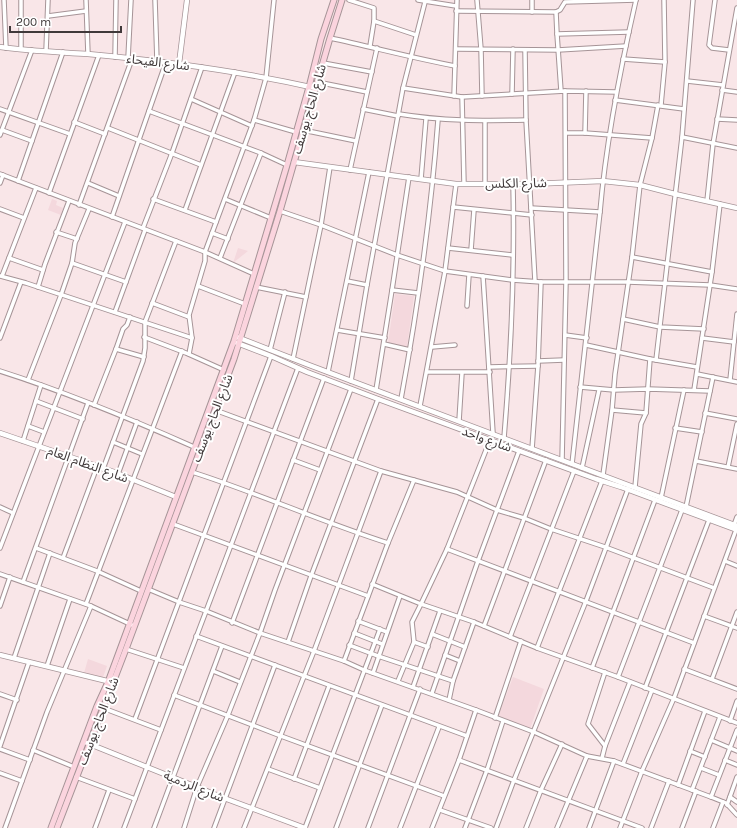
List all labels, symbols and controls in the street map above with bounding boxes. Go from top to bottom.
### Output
scale bar [10,8,121,34]
text: 200 m [16,15,51,29]
street label: شارع الفيحاء [125,51,190,76]
street label: شارع الحاج يوسف [289,62,332,157]
street label: شارع الكلس [485,175,547,194]
street label: شارع الحاج يوسف [188,372,238,465]
street label: شارع واحد [459,423,514,458]
street label: شارع النظام العام [44,442,131,488]
street label: شارع الحاج يوسف [74,675,124,768]
street label: شارع الردمية [160,767,226,808]

